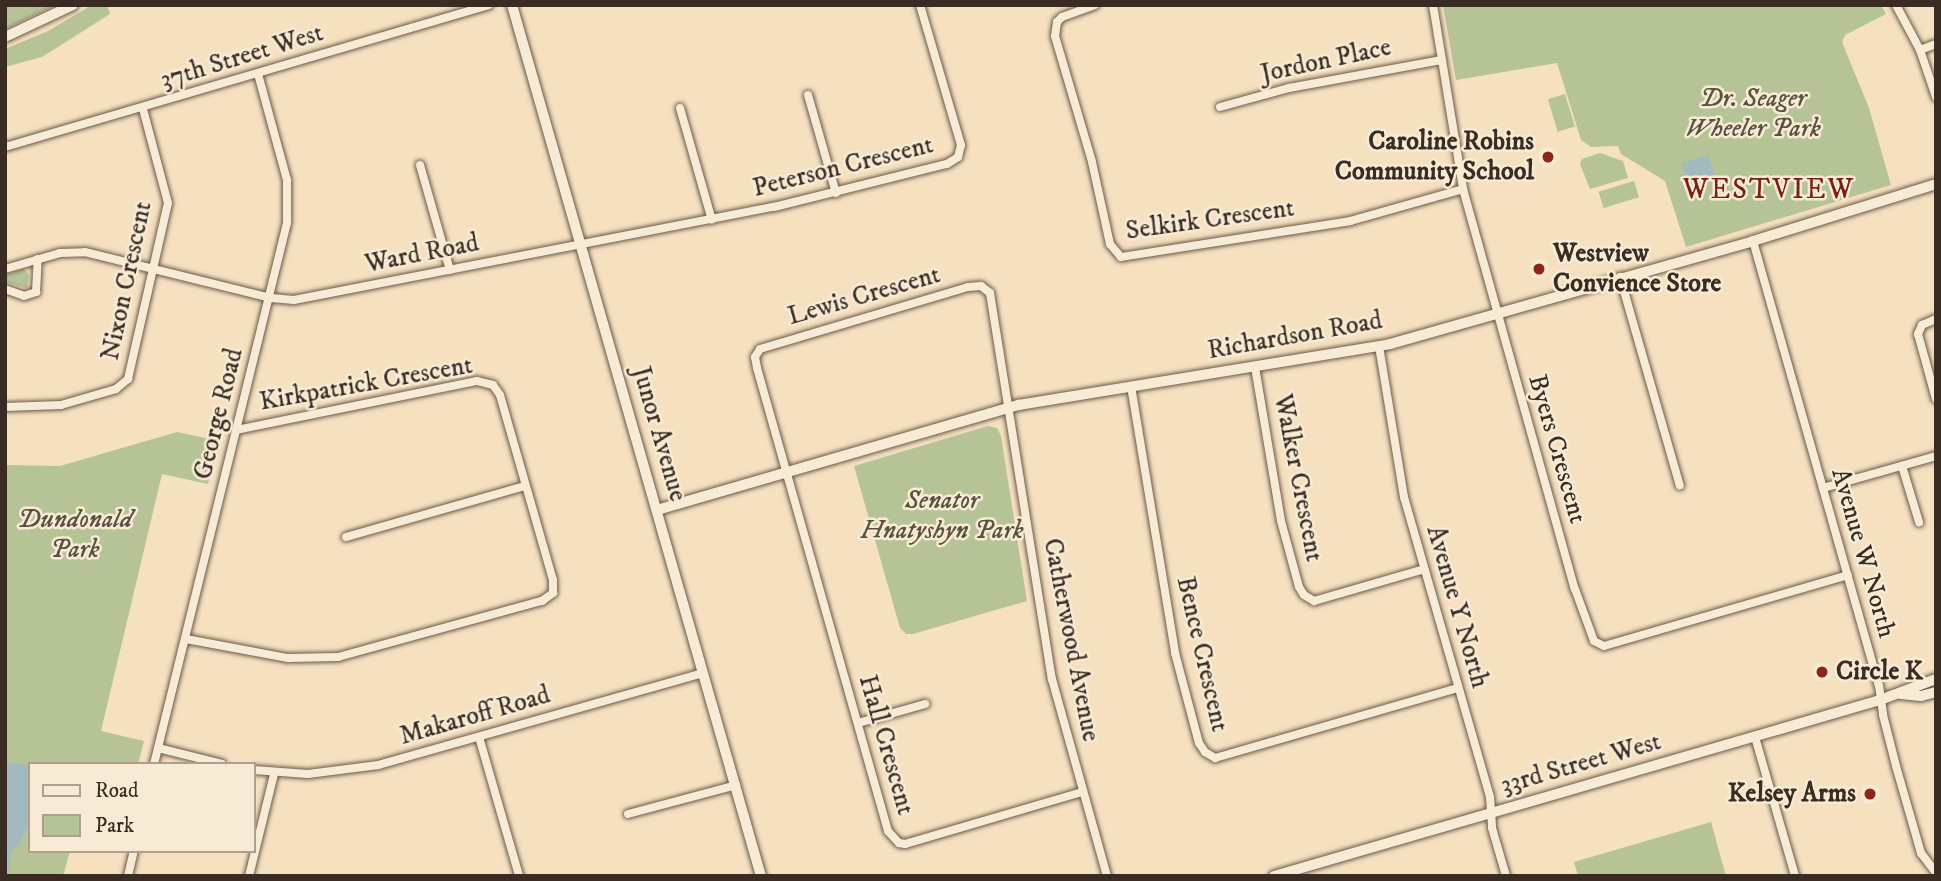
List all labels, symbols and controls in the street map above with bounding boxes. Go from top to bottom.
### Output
street label: 37th Street West [157,17,327,97]
street label: Jordon Place [1258,32,1394,90]
park label: Dr. Seager Wheeler Park [1685,83,1821,144]
place label: Caroline Robins Community School [1335,126,1534,188]
street label: Peterson Crescent [750,130,936,204]
marker: Caroline Robins Community School [1540,149,1556,165]
district label: WESTVIEW [1684,173,1854,207]
street label: Selkirk Crescent [1124,193,1296,247]
street label: Nixon Crescent [95,199,159,363]
street label: Ward Road [362,228,482,280]
place label: Westview Convience Store [1553,238,1721,300]
street label: Lewis Crescent [784,259,944,333]
marker: Westview Convience Store [1531,261,1547,277]
street label: Richardson Road [1205,305,1385,367]
street label: George Road [188,345,250,483]
street label: Kirkpatrick Crescent [257,350,475,418]
street label: Junor Avenue [625,363,693,505]
street label: Byers Crescent [1521,371,1593,527]
street label: Walker Crescent [1266,392,1330,564]
street label: Avenue W North [1824,465,1902,641]
park label: Senator Hnatyshyn Park [860,485,1024,546]
park label: Dundonald Park [18,504,132,566]
street label: Avenue Y North [1419,522,1495,692]
street label: Catherwood Avenue [1036,536,1106,744]
street label: Bence Crescent [1169,573,1235,735]
place label: Circle K [1836,656,1923,688]
marker: Circle K [1814,664,1830,680]
street label: Hall Crescent [851,671,921,819]
street label: Makaroff Road [396,680,554,752]
street label: 33rd Street West [1497,726,1665,802]
legend [28,762,256,853]
text: Road [95,778,139,804]
place label: Kelsey Arms [1728,778,1856,810]
marker: Kelsey Arms [1862,786,1878,802]
text: Park [95,813,134,839]

